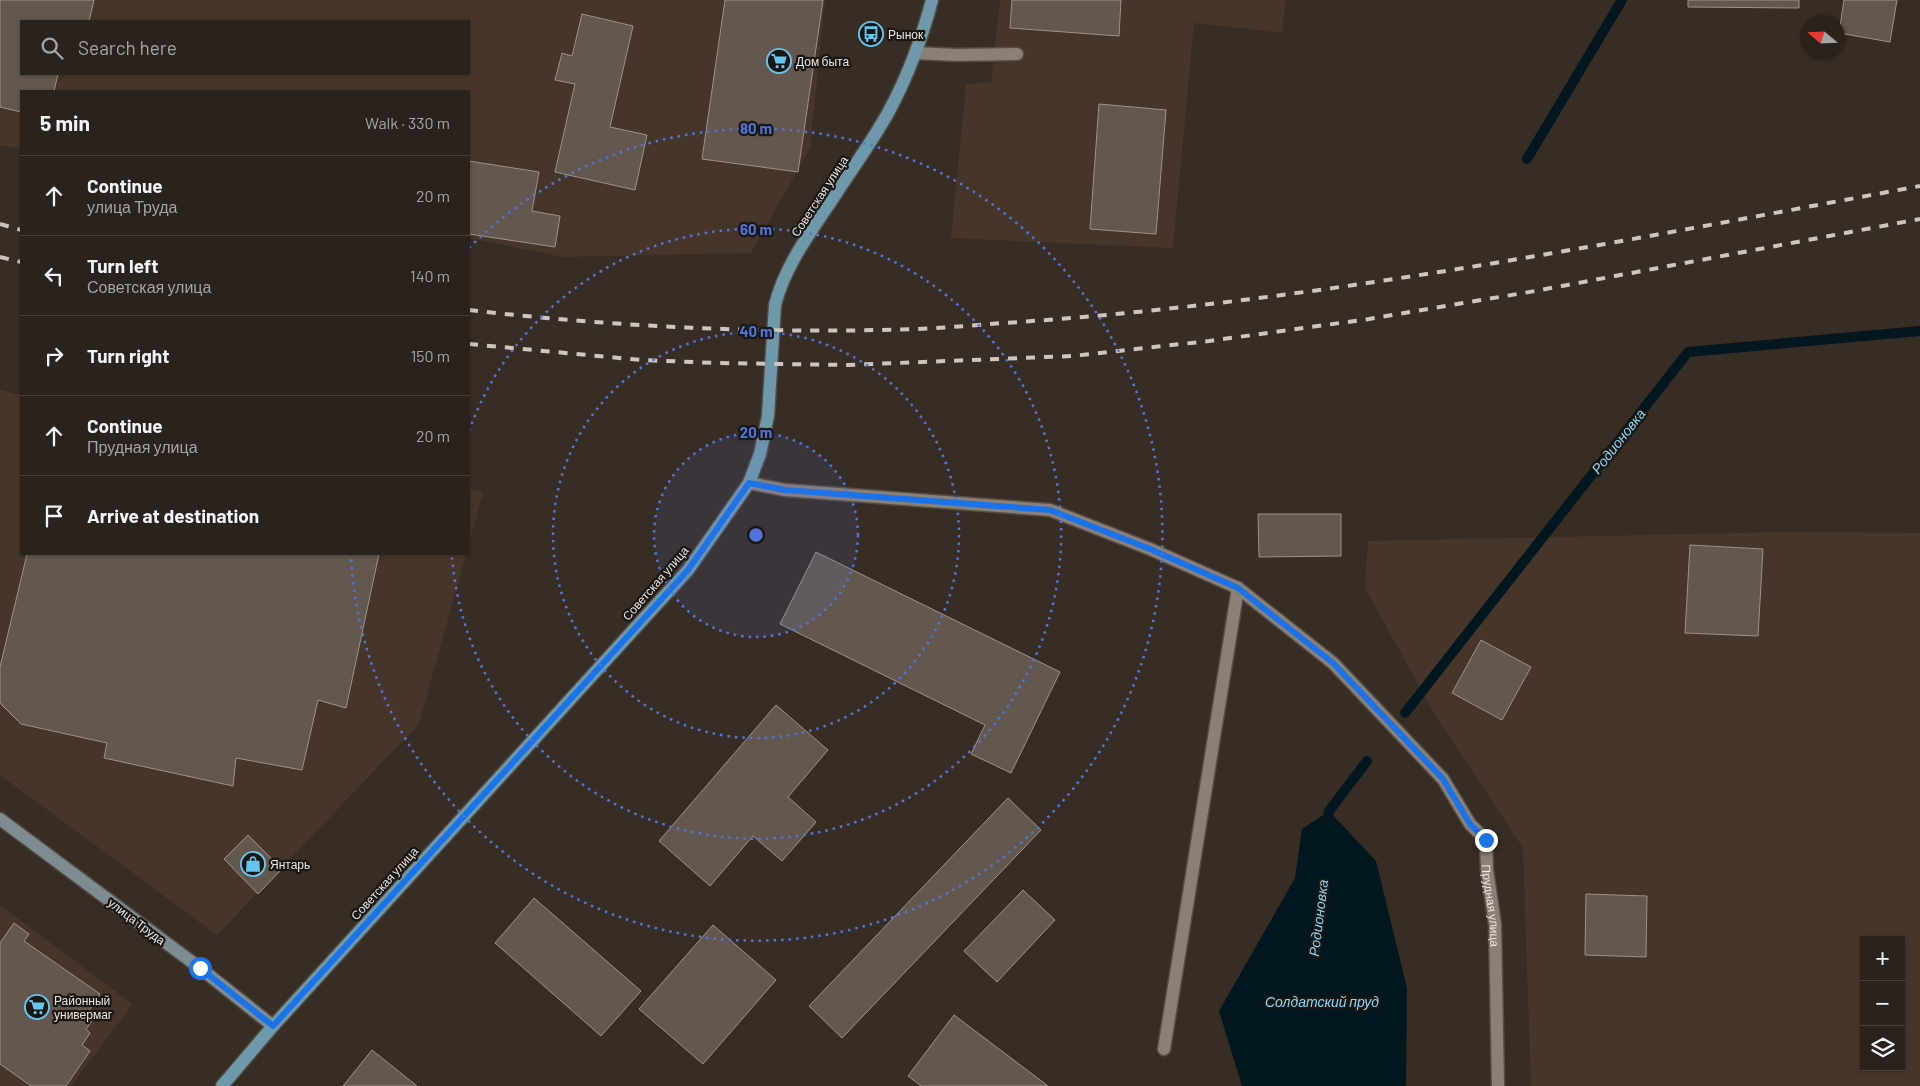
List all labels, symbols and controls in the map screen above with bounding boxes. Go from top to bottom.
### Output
north arrow [1800,15,1845,60]
search box [20,20,470,75]
bus stop icon: Рынок [858,21,884,47]
place label: Рынок [888,27,924,41]
icon: search [38,34,66,62]
text: Search here [78,36,177,59]
supermarket icon: Дом быта [766,48,792,74]
place label: Дом быта [796,54,849,69]
text: 5 min [40,110,90,135]
text: Walk · 330 m [365,113,450,132]
text: 80 m [740,119,772,137]
street label: Советская улица [788,153,851,239]
text: Continue [87,174,163,197]
icon: ahead [40,182,68,210]
text: 20 m [416,186,450,205]
text: улица Труда [87,197,177,216]
text: 60 m [740,220,772,238]
text: Turn left [87,254,158,277]
icon: left [40,262,68,290]
text: 140 m [410,266,450,285]
text: Советская улица [87,277,211,296]
text: 40 m [739,322,773,340]
icon: right [40,342,68,370]
text: Turn right [87,344,169,367]
text: 150 m [411,346,450,365]
water label: Родионовка [1587,405,1649,477]
text: Continue [87,414,163,437]
icon: ahead [40,422,68,450]
text: 20 m [740,423,772,441]
text: 20 m [416,426,450,445]
text: Прудная улица [87,437,198,456]
icon: arrive [40,502,68,530]
text: Arrive at destination [87,504,259,527]
centre of rings [747,526,765,544]
street label: Советская улица [619,543,692,623]
route end [1475,829,1498,852]
street label: Советская улица [348,843,421,923]
shop icon: Янтарь [240,851,266,877]
place label: Янтарь [270,857,310,872]
street label: Прудная улица [1480,864,1502,947]
water label: Родионовка [1305,878,1331,957]
street label: улица Труда [105,895,169,948]
map controls [1860,936,1905,1071]
button: + [1860,936,1905,981]
route start [189,957,212,980]
button: − [1860,981,1905,1026]
place label: Районный универмаг [54,993,113,1022]
water label: Солдатский пруд [1265,993,1379,1010]
supermarket icon: Районный универмаг [24,994,50,1020]
button: layers [1860,1026,1905,1071]

